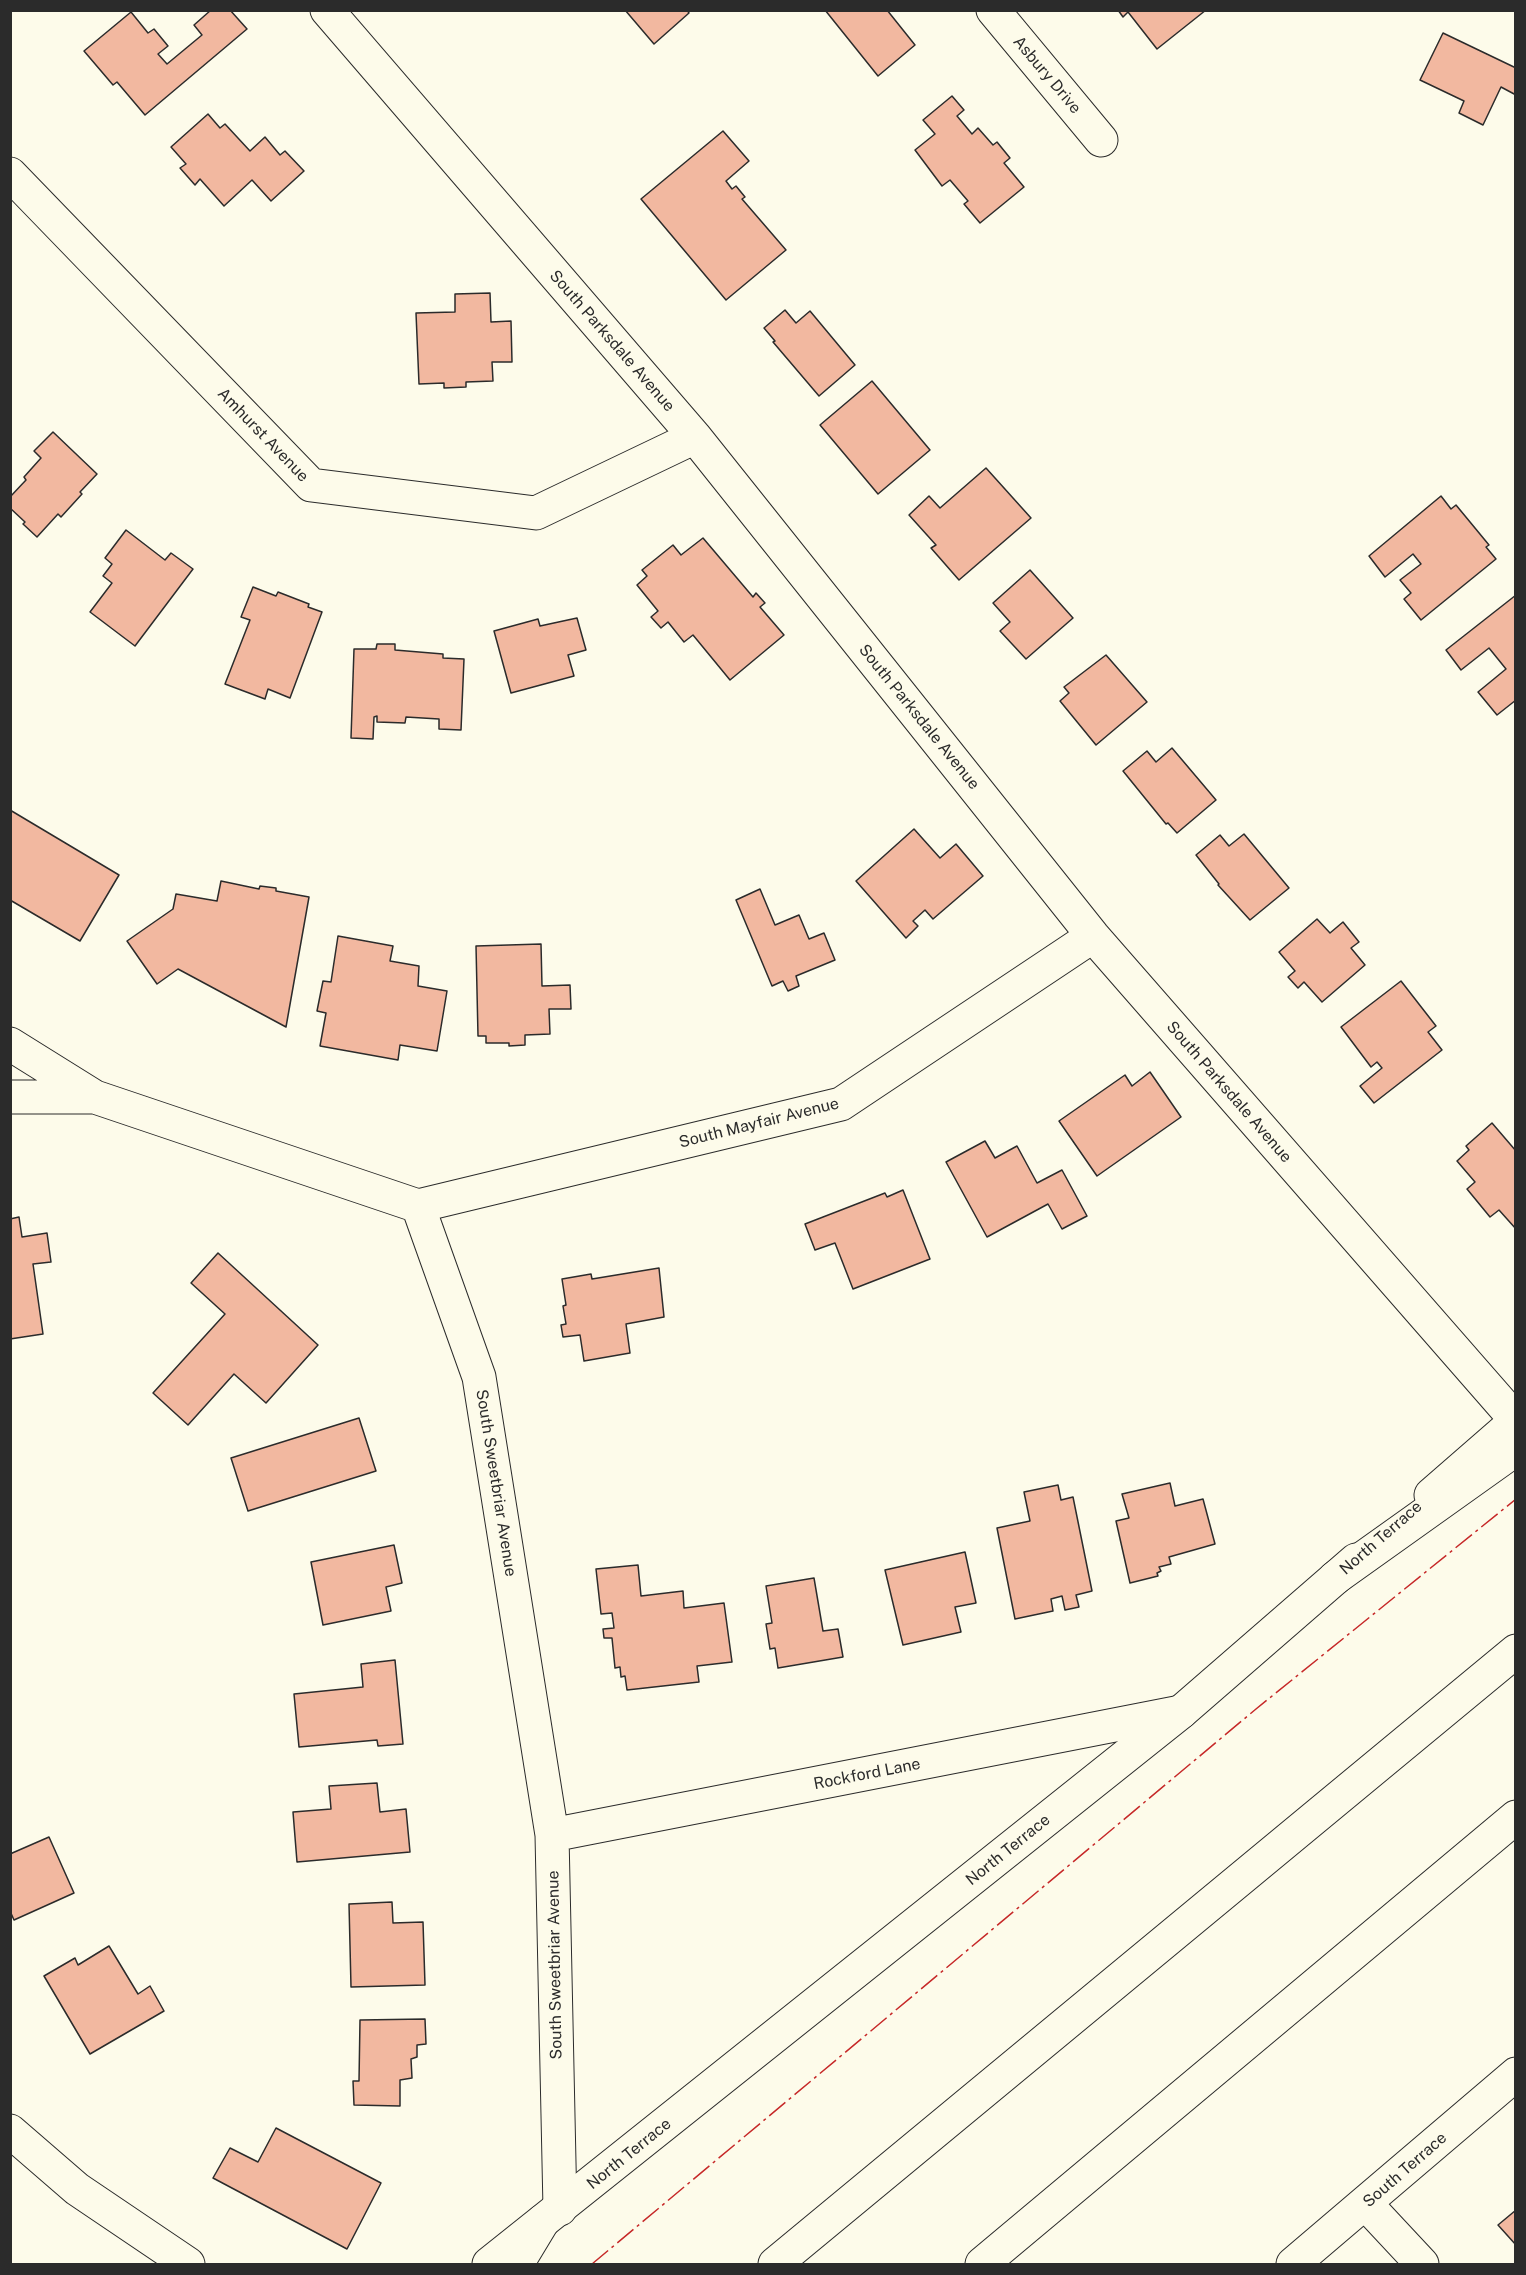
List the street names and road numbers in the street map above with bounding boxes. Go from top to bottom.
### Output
street label: Asbury Drive [1009,32,1085,118]
street label: South Parksdale Avenue [545,266,679,416]
street label: Amhurst Avenue [213,384,313,486]
street label: South Parksdale Avenue [855,641,983,793]
street label: South Parksdale Avenue [1162,1017,1296,1167]
street label: South Mayfair Avenue [677,1094,841,1152]
street label: South Sweetbriar Avenue [472,1388,520,1578]
street label: North Terrace [1336,1497,1426,1579]
street label: Rockford Lane [812,1754,922,1794]
street label: North Terrace [962,1810,1054,1890]
street label: South Sweetbriar Avenue [544,1870,566,2060]
street label: North Terrace [583,2114,675,2194]
street label: South Terrace [1359,2128,1451,2212]

